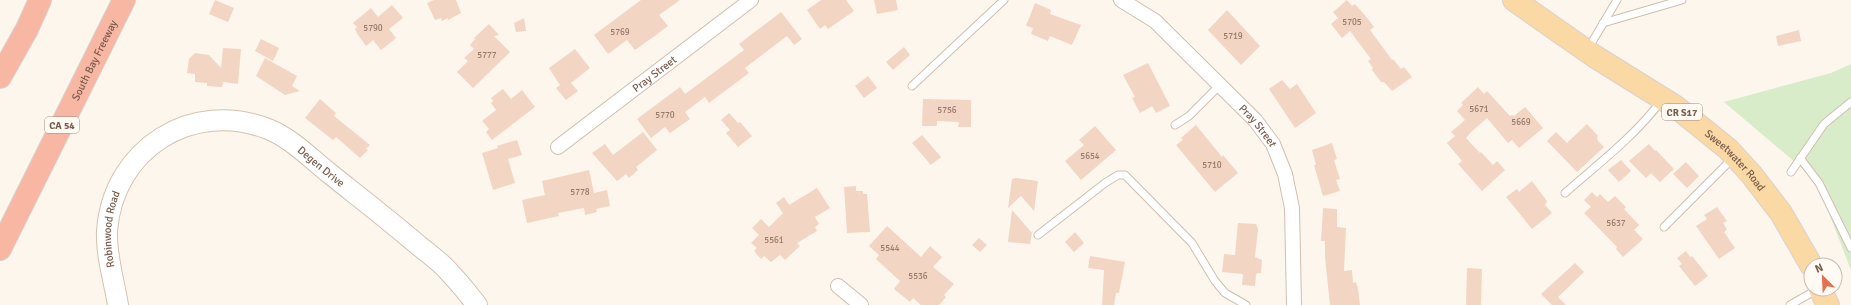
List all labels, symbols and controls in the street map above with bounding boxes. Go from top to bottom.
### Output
street label: South Bay Freeway [69,17,120,103]
house number: 5705 [1342,17,1362,28]
house number: 5790 [363,23,383,34]
house number: 5769 [610,27,630,38]
house number: 5719 [1223,31,1243,42]
house number: 5777 [477,50,497,61]
street label: Pray Street [630,53,679,95]
street label: Pray Street [1236,102,1279,149]
house number: 5671 [1469,104,1489,115]
road number: CR S17 [1662,104,1702,120]
house number: 5756 [937,105,957,116]
house number: 5770 [655,110,675,121]
road number: CA 54 [45,117,79,133]
house number: 5669 [1511,117,1531,128]
street label: Sweetwater Road [1702,127,1768,194]
street label: Degen Drive [295,143,347,190]
house number: 5654 [1080,151,1100,162]
house number: 5710 [1202,160,1222,171]
house number: 5778 [570,187,590,198]
street label: Robinwood Road [101,189,123,269]
house number: 5637 [1606,218,1626,229]
house number: 5561 [764,235,784,246]
house number: 5544 [880,243,900,254]
north arrow [1803,257,1843,297]
text: N [1813,261,1825,276]
house number: 5536 [908,271,928,282]

